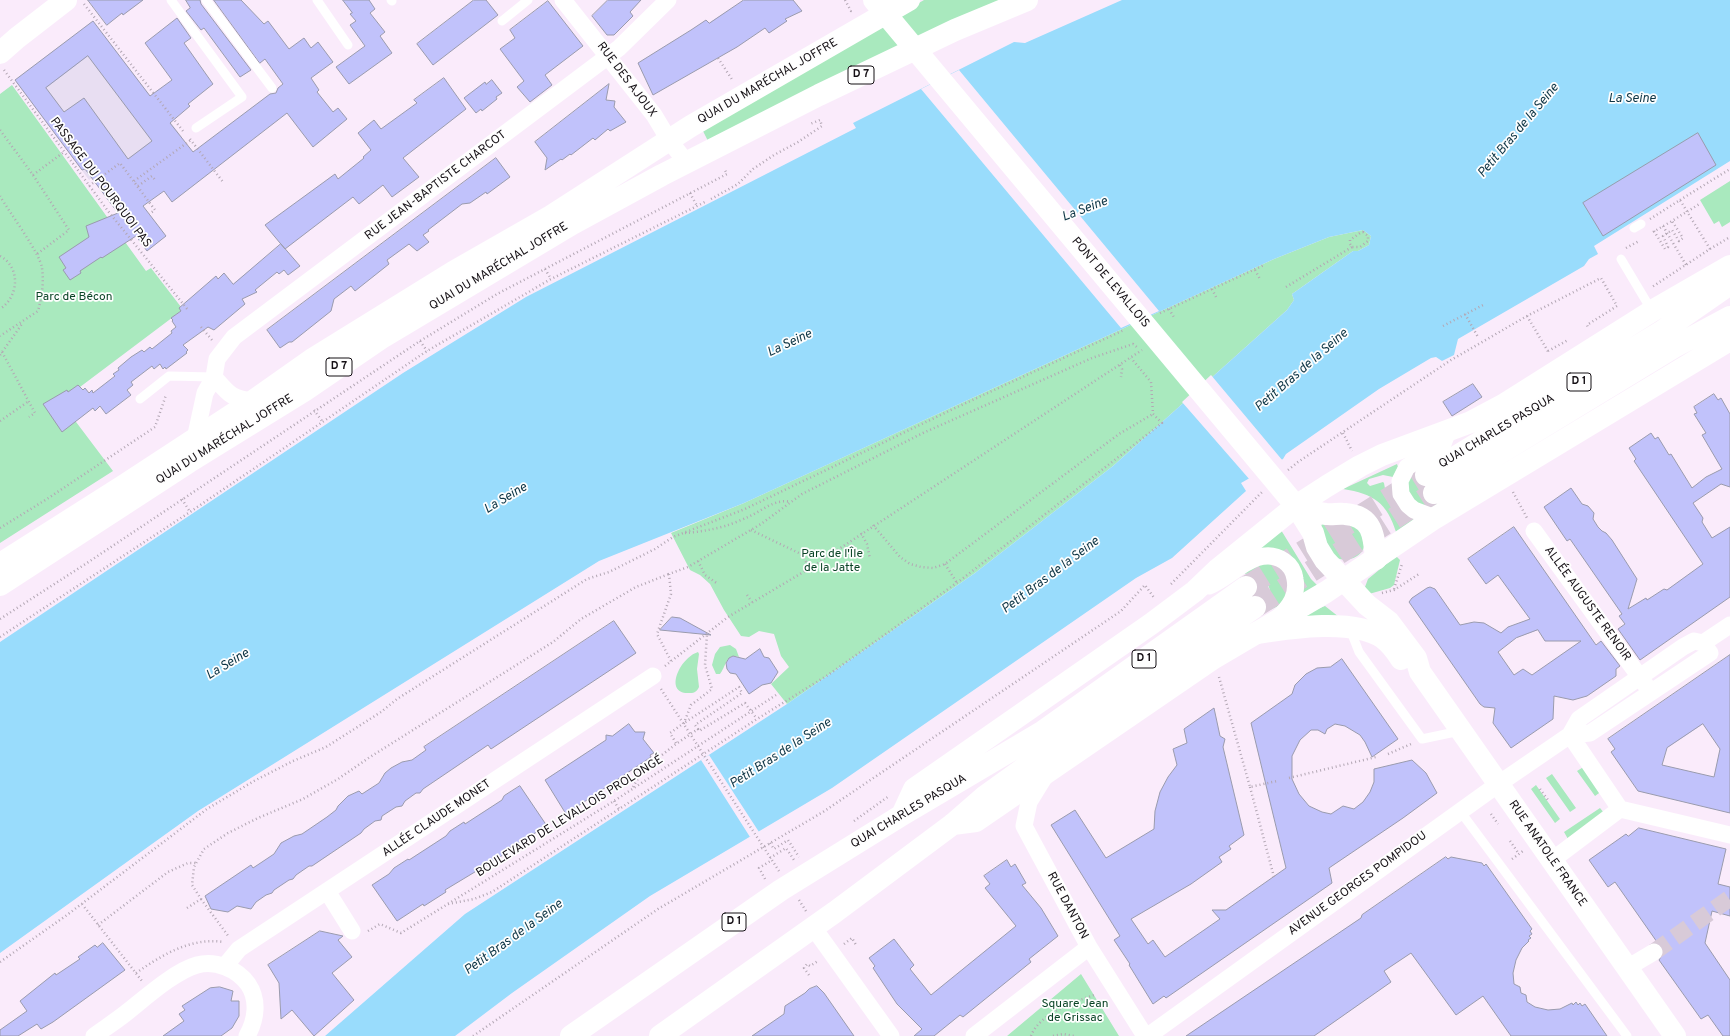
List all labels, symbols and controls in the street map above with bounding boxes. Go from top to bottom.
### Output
street label: QUAI DU MARÉCHAL JOFFRE [695,36,841,128]
street label: RUE DES AJOUX [593,40,659,120]
road number: D 7 [848,66,874,84]
water label: Petit Bras de la Seine [1475,81,1563,181]
water label: La Seine [1608,91,1656,107]
street label: PASSAGE DU POURQUOI PAS [46,115,154,251]
street label: RUE JEAN-BAPTISTE CHARCOT [363,128,509,244]
water label: La Seine [1060,194,1110,226]
street label: QUAI DU MARÉCHAL JOFFRE [427,220,571,314]
street label: PONT DE LEVALLOIS [1068,235,1152,331]
park label: Parc de Bécon [36,291,112,305]
water label: Petit Bras de la Seine [1252,326,1352,416]
water label: La Seine [765,327,815,361]
road number: D 7 [326,358,352,376]
road number: D 1 [1567,373,1591,391]
street label: QUAI DU MARÉCHAL JOFFRE [154,392,296,488]
street label: QUAI CHARLES PASQUA [1437,392,1557,472]
water label: La Seine [482,480,530,518]
water label: Petit Bras de la Seine [999,534,1103,618]
street label: ALLÉE AUGUSTE RENOIR [1541,544,1633,664]
park label: Parc de l'Île de la Jatte [801,548,863,576]
water label: La Seine [204,646,252,684]
road number: D 1 [1132,650,1156,668]
water label: Petit Bras de la Seine [727,715,835,793]
street label: BOULEVARD DE LEVALLOIS PROLONGÉ [474,753,666,881]
street label: QUAI CHARLES PASQUA [849,772,969,852]
street label: ALLÉE CLAUDE MONET [380,777,494,861]
street label: RUE ANATOLE FRANCE [1505,798,1589,910]
street label: AVENUE GEORGES POMPIDOU [1286,829,1430,939]
street label: RUE DANTON [1043,870,1091,942]
water label: Petit Bras de la Seine [462,897,566,979]
road number: D 1 [722,913,746,931]
park label: Square Jean de Grissac [1042,998,1108,1026]

